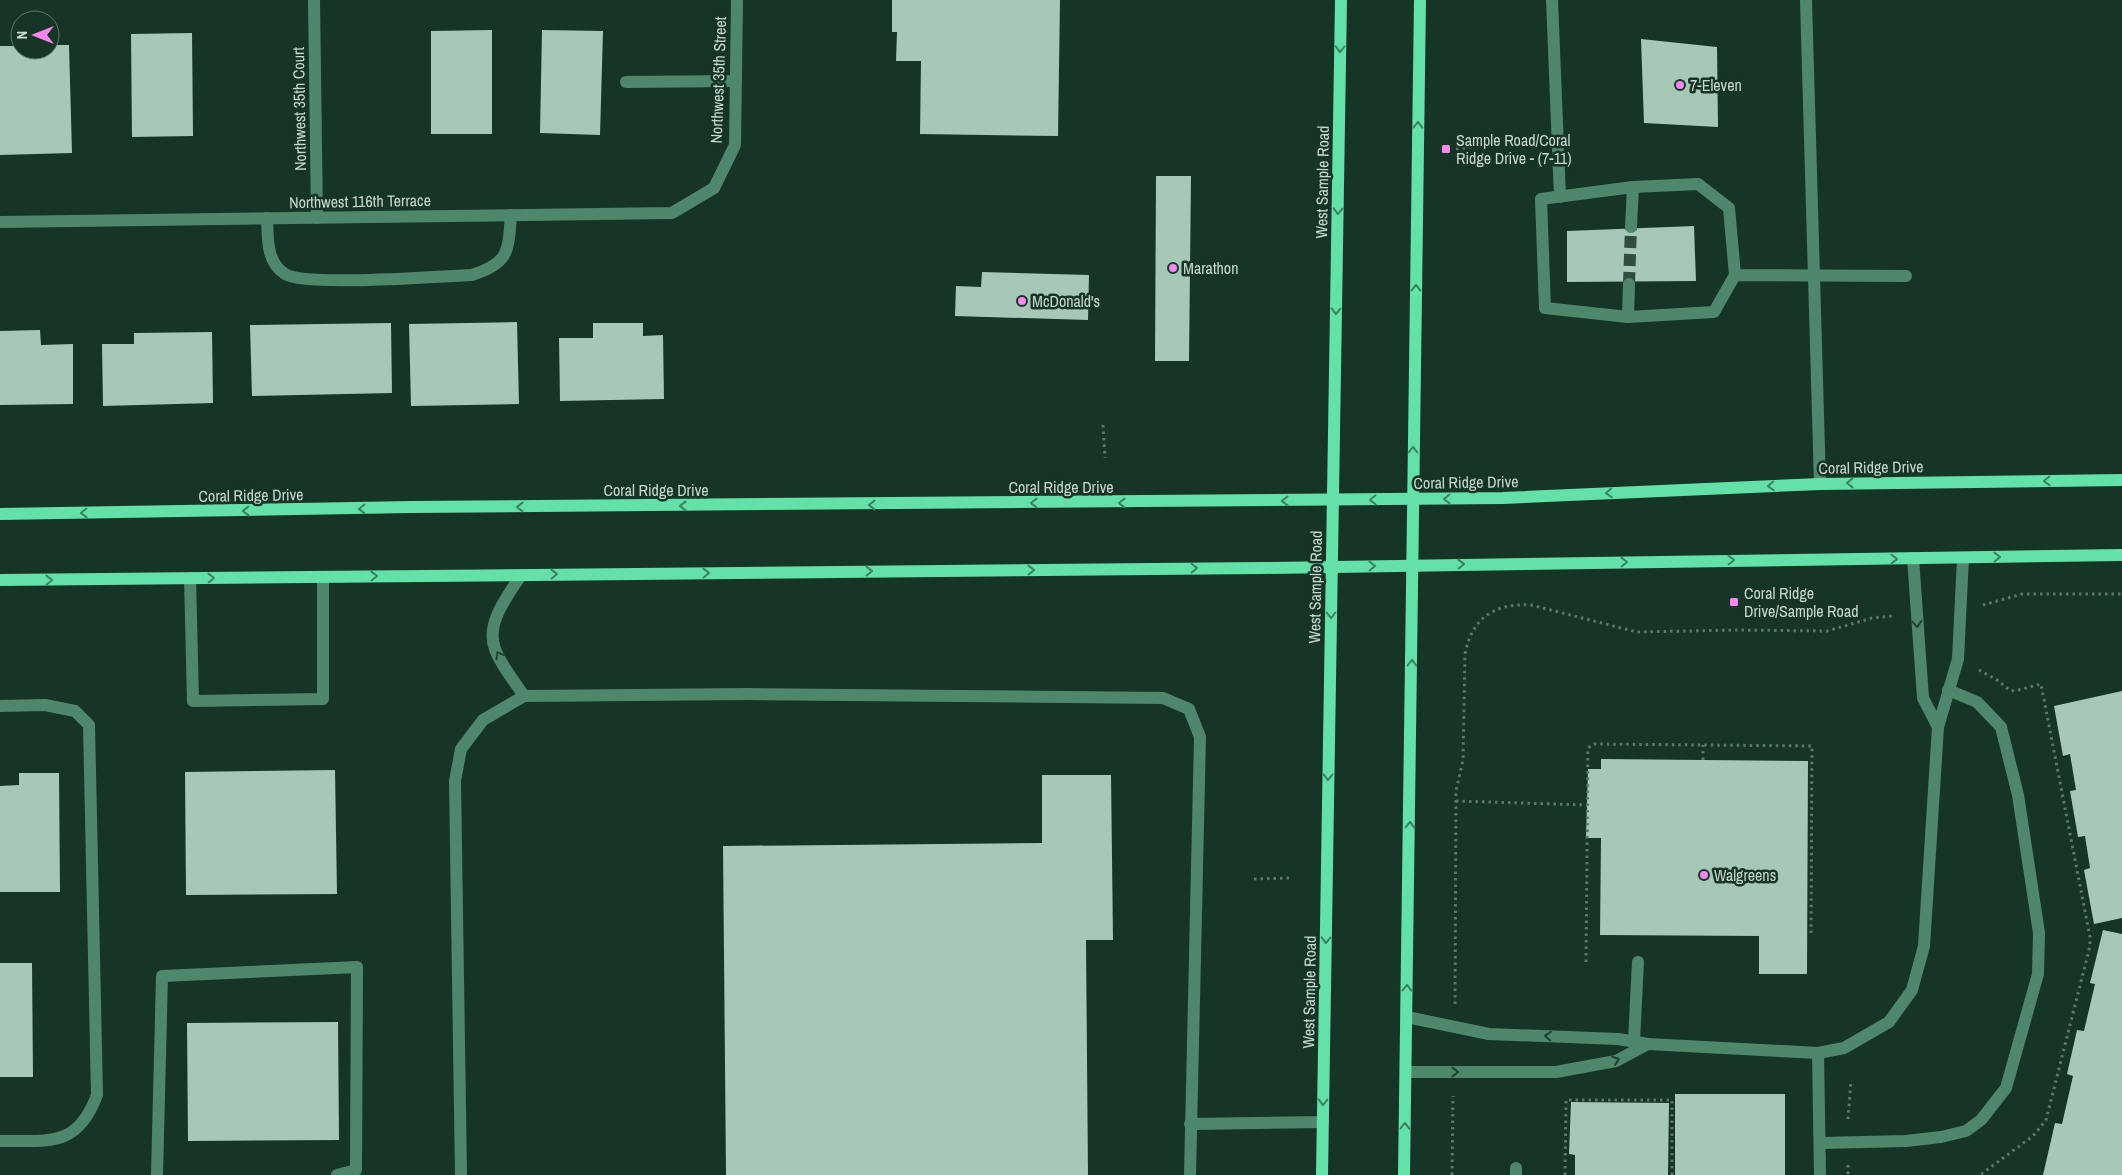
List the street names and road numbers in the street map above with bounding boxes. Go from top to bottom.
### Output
street label: Northwest 35th Street [705,16,731,144]
street label: Northwest 35th Court [287,46,311,171]
street label: West Sample Road [1310,125,1334,239]
street label: Northwest 116th Terrace [289,189,431,213]
street label: Coral Ridge Drive [1818,455,1924,479]
street label: Coral Ridge Drive [1413,470,1519,494]
street label: Coral Ridge Drive [1009,476,1114,498]
street label: Coral Ridge Drive [604,479,709,501]
street label: Coral Ridge Drive [198,483,304,507]
street label: West Sample Road [1303,530,1327,644]
street label: West Sample Road [1297,935,1321,1049]

